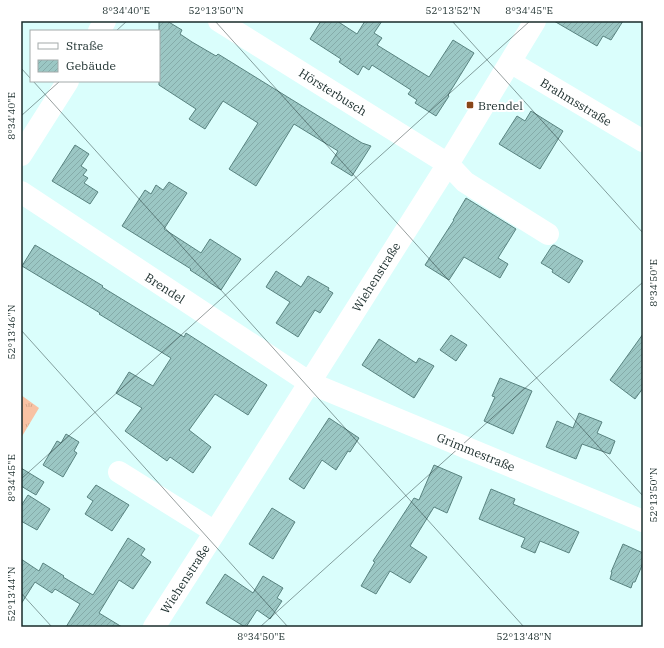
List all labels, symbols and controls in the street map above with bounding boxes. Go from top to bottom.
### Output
text: 8°34'40"E [102,4,150,17]
text: 52°13'50"N [189,4,244,17]
text: 52°13'52"N [426,4,481,17]
text: 8°34'45"E [505,4,553,17]
legend [30,30,160,82]
text: Straße [66,38,103,53]
text: Gebäude [66,58,116,73]
street label: Hörsterbusch [296,65,370,119]
street label: Brahmsstraße [538,75,614,129]
text: 8°34'40"E [5,92,18,140]
place label: Brendel [478,98,523,113]
marker: Brendel [465,100,475,110]
street label: Wiehenstraße [349,239,403,315]
text: 8°34'50"E [647,259,660,307]
street label: Brendel [142,270,188,307]
text: 52°13'46"N [5,304,18,360]
street label: Grimmestraße [435,429,517,475]
text: 8°34'45"E [5,454,18,502]
text: 52°13'50"N [647,467,660,523]
street label: Wiehenstraße [157,542,213,616]
text: 52°13'44"N [5,566,18,622]
text: 8°34'50"E [237,630,285,643]
text: 52°13'48"N [497,630,552,643]

